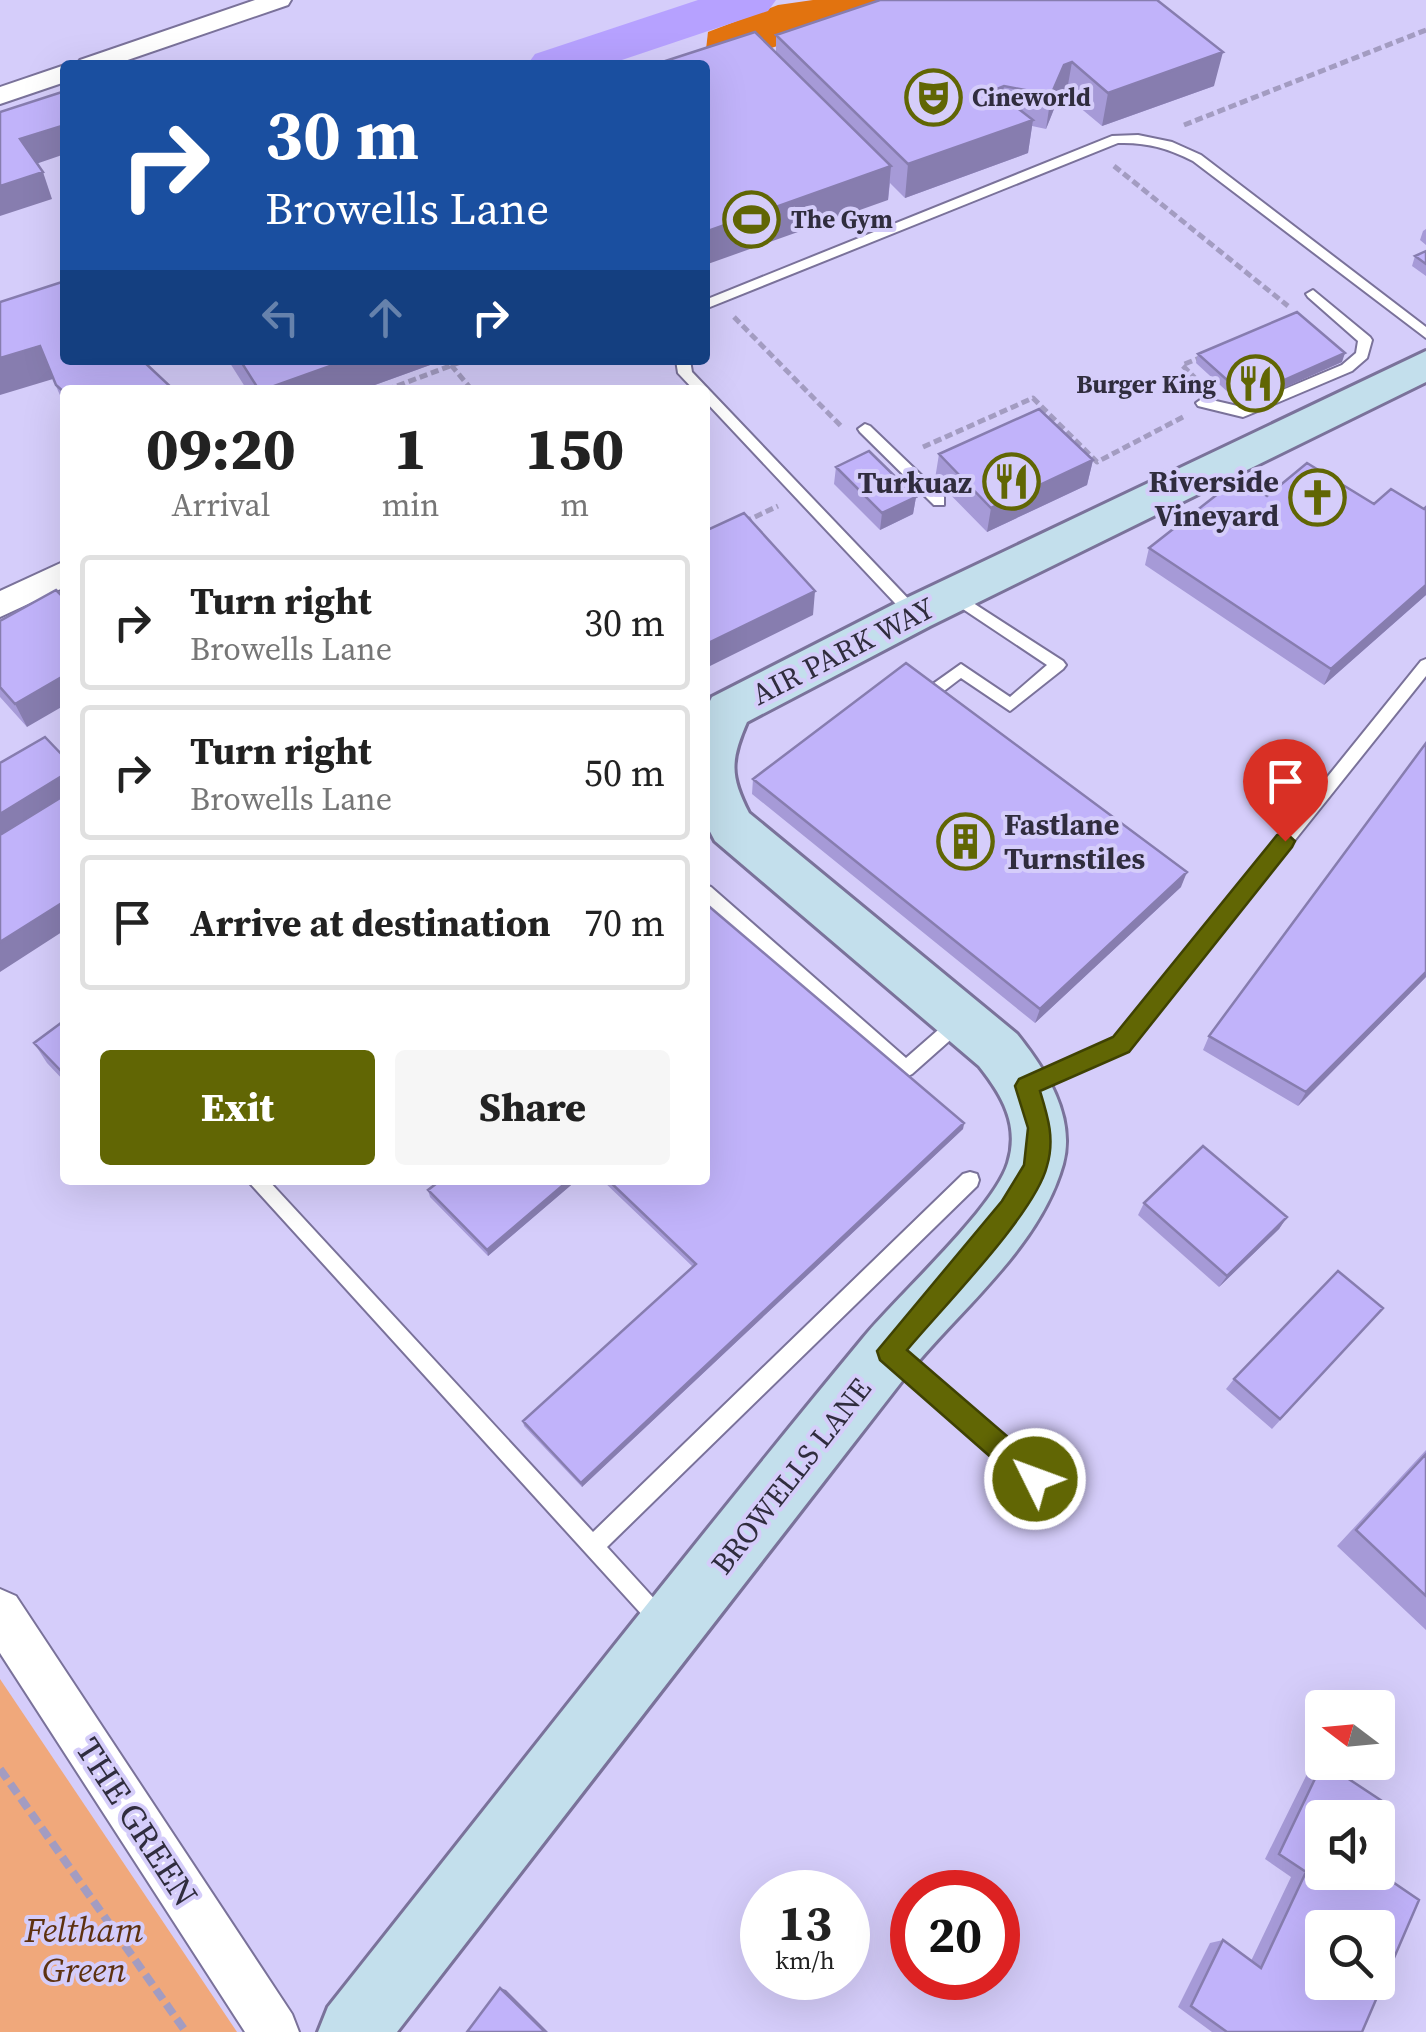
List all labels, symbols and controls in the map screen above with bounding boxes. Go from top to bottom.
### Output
theatre icon: Cineworld [903,67,963,127]
place label: Cineworld [972,80,1091,114]
text: 30 m [265,86,419,182]
icon: right [100,100,230,230]
text: Browells Lane [265,177,549,239]
sports icon: The Gym [722,189,782,249]
place label: The Gym [791,202,893,236]
icon: left [253,290,308,345]
icon: ahead [358,290,413,345]
icon: right [463,290,518,345]
restaurant icon: Burger King [1225,354,1285,414]
place label: Burger King [1076,367,1216,401]
text: 09:20 [146,407,296,489]
text: 1 [394,407,427,489]
text: 150 [525,407,624,489]
restaurant icon: Turkuaz [981,452,1041,512]
place label: Riverside Vineyard [1149,461,1279,536]
place label: Turkuaz [857,462,972,503]
church icon: Riverside Vineyard [1288,468,1348,528]
text: Arrival [171,483,270,527]
text: min [382,483,439,527]
text: m [560,483,589,527]
text: Turn right [190,575,372,627]
street label: AIR PARK WAY [745,587,941,715]
icon: right [105,595,160,650]
text: 30 m [584,597,665,649]
text: Browells Lane [190,627,392,671]
text: Turn right [190,725,372,777]
pin [1243,739,1328,842]
icon: right [105,745,160,800]
text: 50 m [584,747,665,799]
icon: arrive [1258,754,1313,809]
text: Browells Lane [190,777,392,821]
place label: Fastlane Turnstiles [1004,804,1145,879]
building icon: Fastlane Turnstiles [935,811,995,871]
icon: arrive [105,895,160,950]
text: Arrive at destination [190,897,551,949]
text: 70 m [584,897,665,949]
button: Exit [100,1050,375,1165]
button: Share [395,1050,670,1165]
street label: BROWELLS LANE [701,1369,881,1583]
position arrow [983,1427,1087,1531]
north arrow [1305,1690,1395,1780]
map controls [1305,1690,1395,2000]
street label: THE GREEN [65,1728,209,1916]
button: sound [1305,1800,1395,1890]
speed limit sign: 20 [890,1870,1020,2000]
text: 13 [778,1888,832,1957]
park label: Feltham Green [24,1906,144,1994]
button: search [1305,1910,1395,2000]
text: km/h [775,1943,835,1977]

